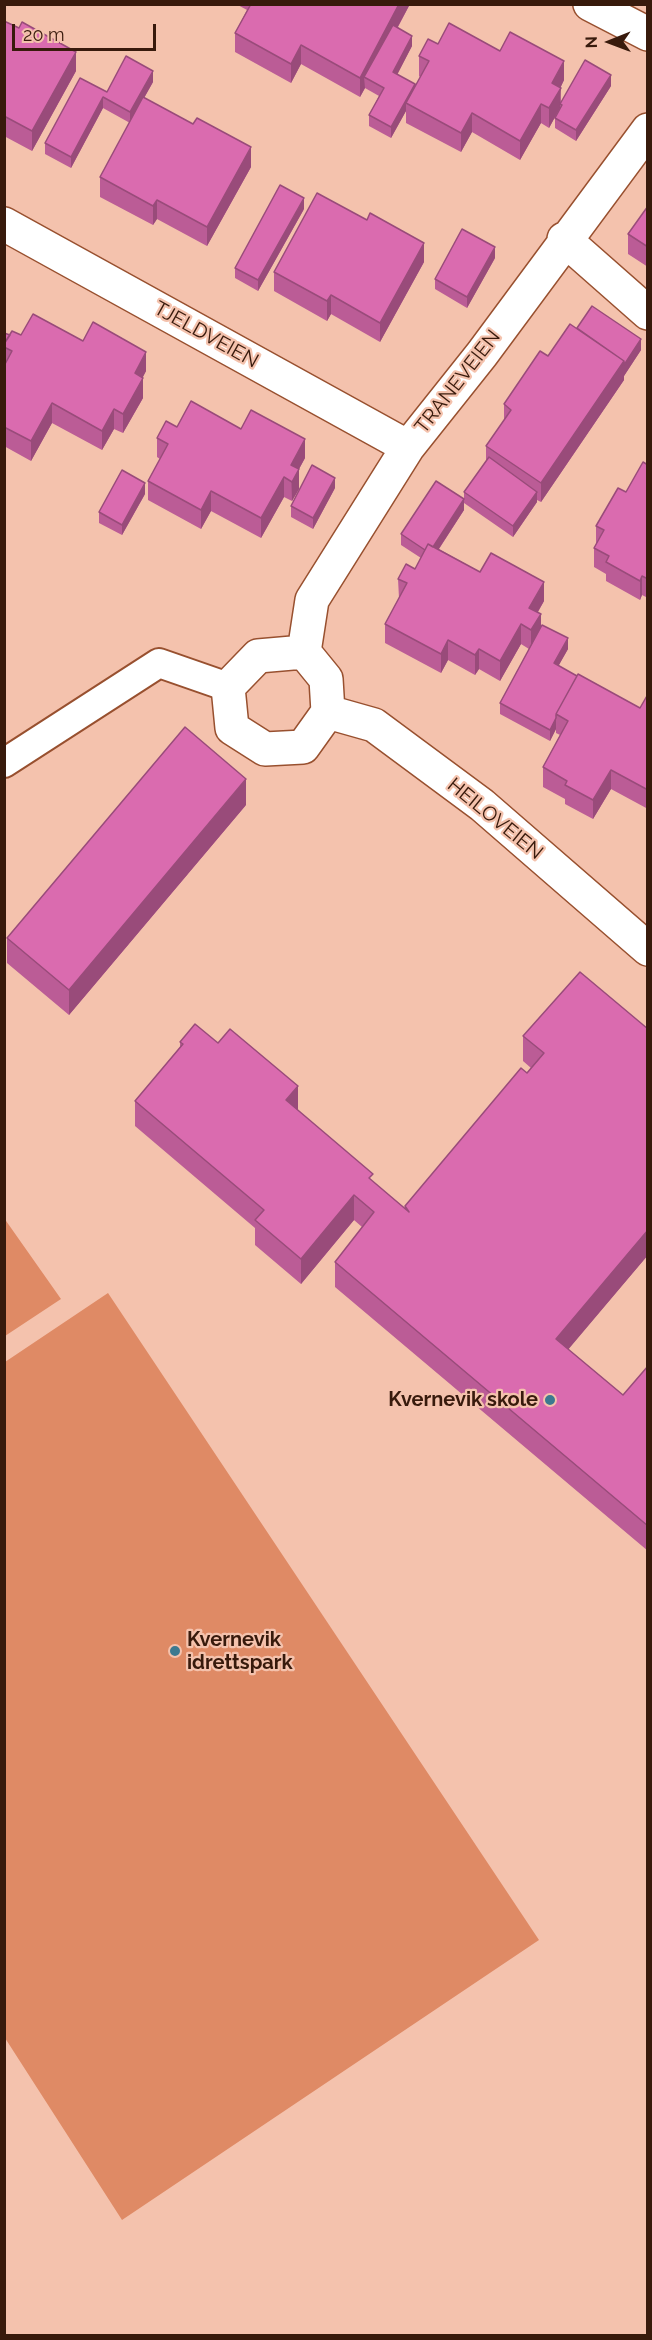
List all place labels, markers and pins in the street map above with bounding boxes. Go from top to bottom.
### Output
place label: Kvernevik skole [388,1388,538,1412]
marker: Kvernevik skole [543,1393,557,1407]
place label: Kvernevik idrettspark [187,1628,293,1675]
marker: Kvernevik idrettspark [168,1644,182,1658]

